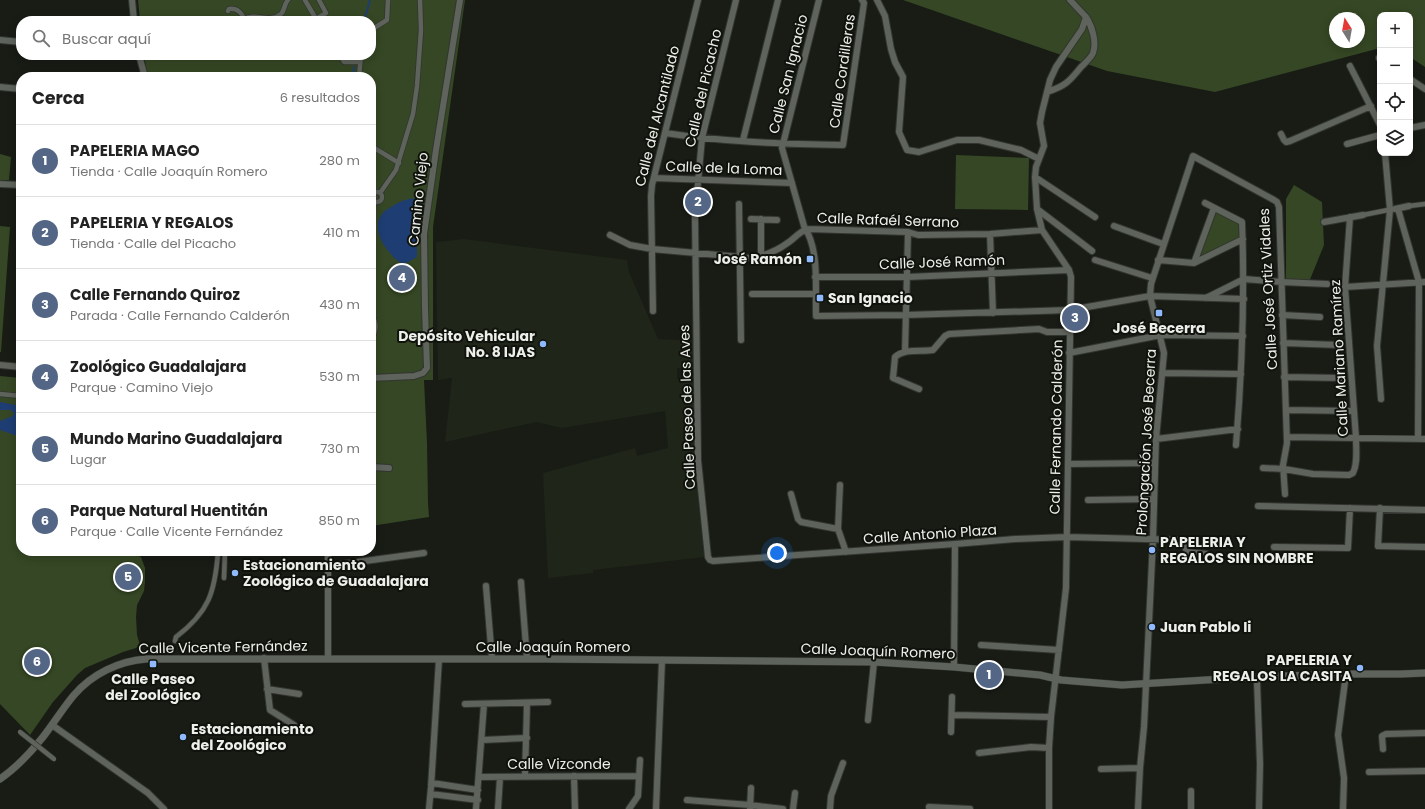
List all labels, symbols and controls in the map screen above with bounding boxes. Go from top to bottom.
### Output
street label: Calle San Ignacio [764,12,812,136]
north arrow [1329,12,1365,48]
map controls [1377,12,1413,156]
button: + [1377,12,1413,48]
street label: Calle Cordilleras [824,13,860,129]
search box [16,16,376,60]
icon: search [30,27,52,49]
street label: Calle del Picacho [680,27,726,149]
text: Buscar aquí [62,28,151,49]
street label: Calle del Alcantilado [630,43,684,189]
button: − [1377,48,1413,84]
button: locate [1377,84,1413,120]
text: Cerca [32,86,85,110]
text: 6 resultados [280,88,360,107]
button: layers [1377,120,1413,156]
text: PAPELERIA MAGO [70,140,200,161]
text: 1 [43,151,47,170]
text: 280 m [319,151,360,170]
street label: Camino Viejo [403,151,433,247]
street label: Calle de la Loma [665,156,783,180]
text: Tienda · Calle Joaquín Romero [70,162,268,181]
pin: 2 [685,187,711,217]
street label: Calle Rafaél Serrano [817,208,959,232]
street label: Calle José Ortiz Vidales [1254,208,1282,370]
text: PAPELERIA Y REGALOS [70,212,233,233]
text: 2 [41,223,49,242]
text: 410 m [323,223,360,242]
text: Tienda · Calle del Picacho [70,234,236,253]
place label: José Ramón [714,249,802,269]
street label: Calle José Ramón [879,250,1005,274]
marker: José Ramón [805,254,815,264]
pin: 4 [389,263,415,293]
street label: Calle Mariano Ramírez [1325,279,1353,437]
text: Calle Fernando Quiroz [70,284,240,305]
place label: San Ignacio [828,288,913,308]
marker: San Ignacio [815,293,825,303]
text: 3 [41,295,49,314]
text: 430 m [319,295,360,314]
pin: 3 [1062,303,1088,333]
text: Parada · Calle Fernando Calderón [70,306,290,325]
marker: José Becerra [1154,308,1164,318]
place label: José Becerra [1113,318,1205,338]
street label: Calle Paseo de las Aves [674,324,700,490]
place label: Depósito Vehicular No. 8 IJAS [398,326,535,362]
marker: Depósito Vehicular No. 8 IJAS [538,339,548,349]
street label: Calle Fernando Calderón [1044,339,1068,515]
street label: Prolongación José Becerra [1131,348,1161,536]
text: Zoológico Guadalajara [70,356,246,377]
text: 4 [41,367,49,386]
text: 530 m [319,367,360,386]
text: Parque · Camino Viejo [70,378,213,397]
text: Mundo Marino Guadalajara [70,428,282,449]
text: 5 [41,439,49,458]
text: 730 m [320,439,360,458]
text: Lugar [70,450,106,469]
text: Parque Natural Huentitán [70,500,268,521]
text: 6 [41,511,49,530]
text: 850 m [319,511,360,530]
street label: Calle Antonio Plaza [862,519,998,549]
text: Parque · Calle Vicente Fernández [70,522,283,541]
place label: PAPELERIA Y REGALOS SIN NOMBRE [1160,532,1314,568]
your location [767,543,787,563]
marker: PAPELERIA Y REGALOS SIN NOMBRE [1147,545,1157,555]
place label: Estacionamiento Zoológico de Guadalajara [243,555,429,591]
pin: 5 [115,562,141,592]
marker: Estacionamiento Zoológico de Guadalajara [230,568,240,578]
place label: Juan Pablo Ii [1160,617,1251,637]
marker: Juan Pablo Ii [1147,622,1157,632]
street label: Calle Vicente Fernández [138,636,308,658]
street label: Calle Joaquín Romero [476,637,630,657]
street label: Calle Joaquín Romero [800,638,956,664]
pin: 6 [24,647,50,677]
place label: PAPELERIA Y REGALOS LA CASITA [1213,650,1353,686]
marker: Calle Paseo del Zoológico [148,659,158,669]
pin: 1 [976,660,1002,690]
marker: PAPELERIA Y REGALOS LA CASITA [1355,663,1365,673]
place label: Calle Paseo del Zoológico [105,669,201,705]
place label: Estacionamiento del Zoológico [191,719,314,755]
marker: Estacionamiento del Zoológico [178,732,188,742]
street label: Calle Vizconde [507,754,611,774]

